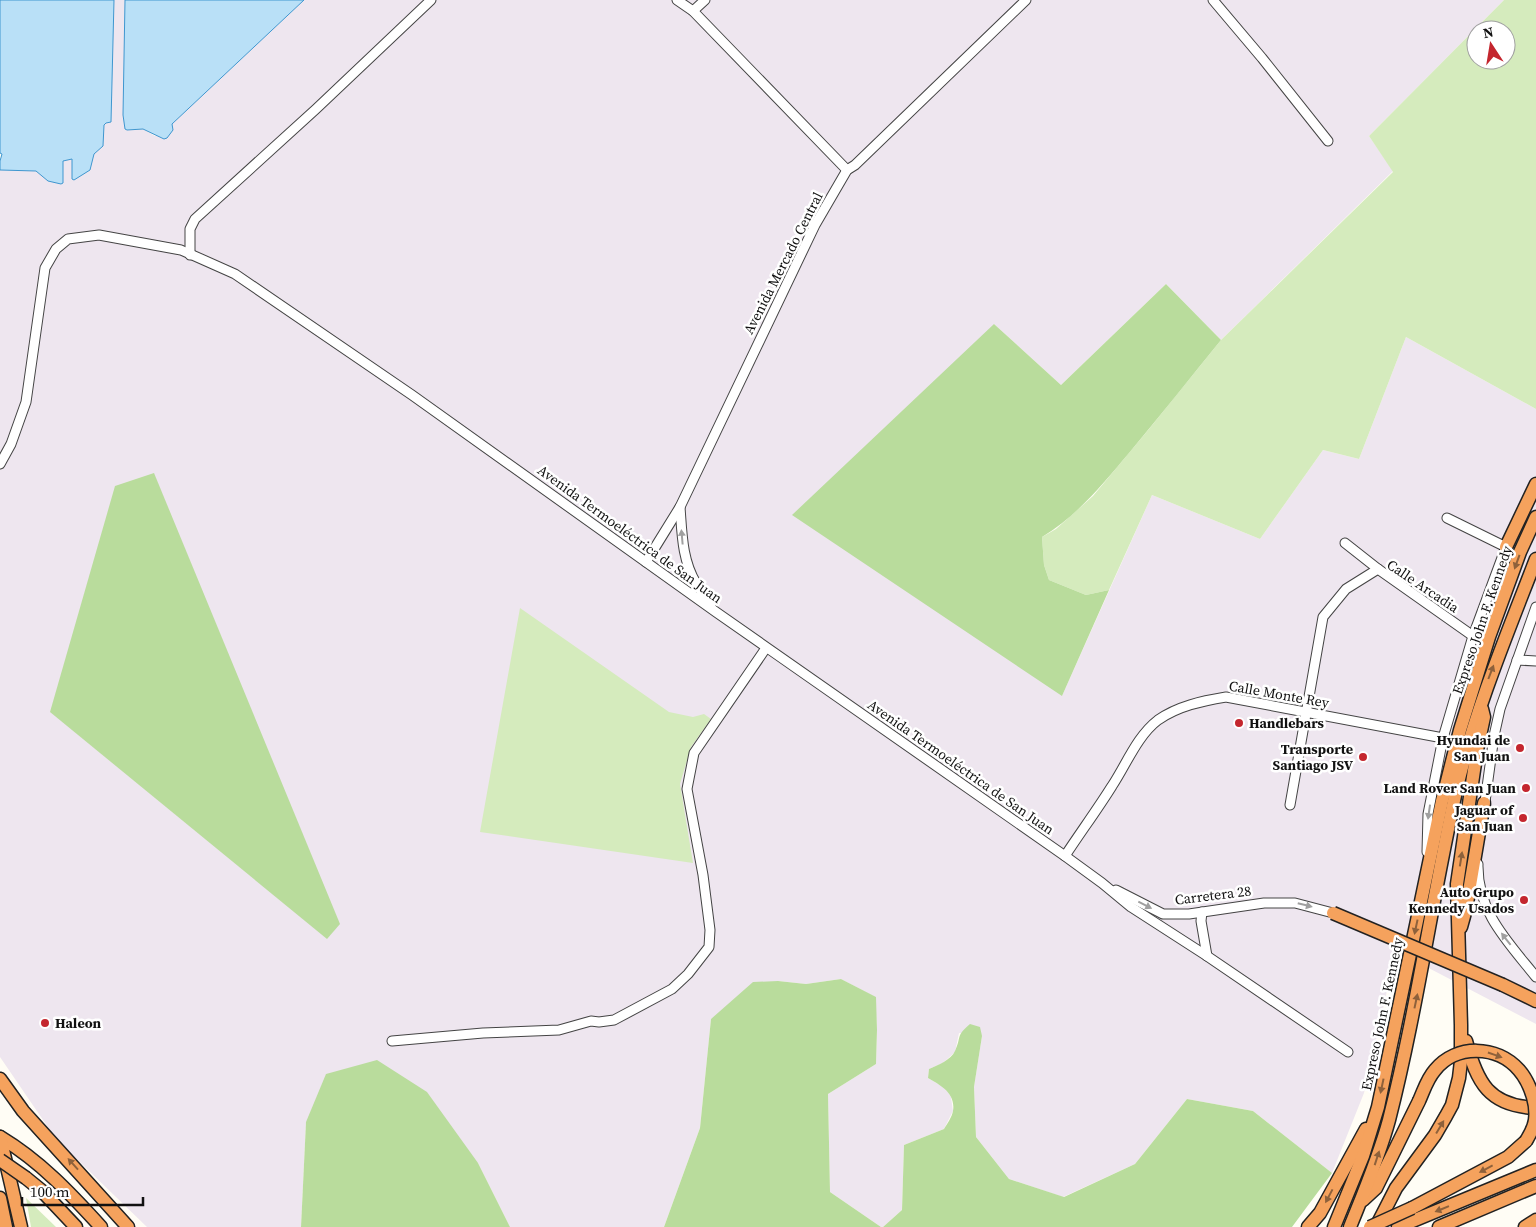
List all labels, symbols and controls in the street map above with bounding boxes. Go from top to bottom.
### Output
north arrow [1466,20,1516,70]
text: N [1481,21,1495,43]
street label: Avenida Mercado Central [738,188,828,338]
street label: Avenida Termoeléctrica de San Juan [534,460,727,608]
one-way arrow [678,529,686,545]
street label: Expreso John F. Kennedy [1447,542,1517,697]
street label: Calle Arcadia [1383,555,1464,618]
one-way arrow [1513,555,1521,570]
one-way arrow [1488,665,1496,679]
street label: Calle Monte Rey [1227,675,1331,713]
street label: Avenida Termoeléctrica de San Juan [864,695,1059,840]
place label: Handlebars [1249,713,1325,733]
marker: Handlebars [1233,717,1245,729]
place label: Hyundai de San Juan [1436,730,1510,766]
place label: Transporte Santiago JSV [1273,739,1354,775]
marker: Hyundai de San Juan [1514,742,1526,754]
marker: Transporte Santiago JSV [1357,751,1369,763]
place label: Land Rover San Juan [1383,778,1516,798]
marker: Land Rover San Juan [1520,782,1532,794]
place label: Jaguar of San Juan [1454,800,1515,836]
one-way arrow [1425,804,1433,820]
marker: Jaguar of San Juan [1517,812,1529,824]
one-way arrow [1457,850,1465,866]
street label: Carretera 28 [1174,880,1252,910]
place label: Auto Grupo Kennedy Usados [1408,882,1515,918]
marker: Auto Grupo Kennedy Usados [1518,894,1530,906]
one-way arrow [1138,901,1153,909]
one-way arrow [1297,901,1312,909]
one-way arrow [1412,920,1420,935]
one-way arrow [1500,933,1511,946]
street label: Expreso John F. Kennedy [1356,935,1408,1092]
one-way arrow [1412,993,1420,1008]
place label: Haleon [55,1013,102,1033]
marker: Haleon [39,1017,51,1029]
one-way arrow [1488,1051,1503,1059]
one-way arrow [1378,1079,1386,1094]
one-way arrow [1435,1121,1444,1134]
one-way arrow [1373,1151,1381,1166]
one-way arrow [67,1159,79,1171]
one-way arrow [1479,1165,1493,1173]
scale bar [22,1174,144,1206]
text: 100 m [30,1181,70,1202]
one-way arrow [1325,1189,1334,1203]
one-way arrow [1435,1205,1449,1213]

